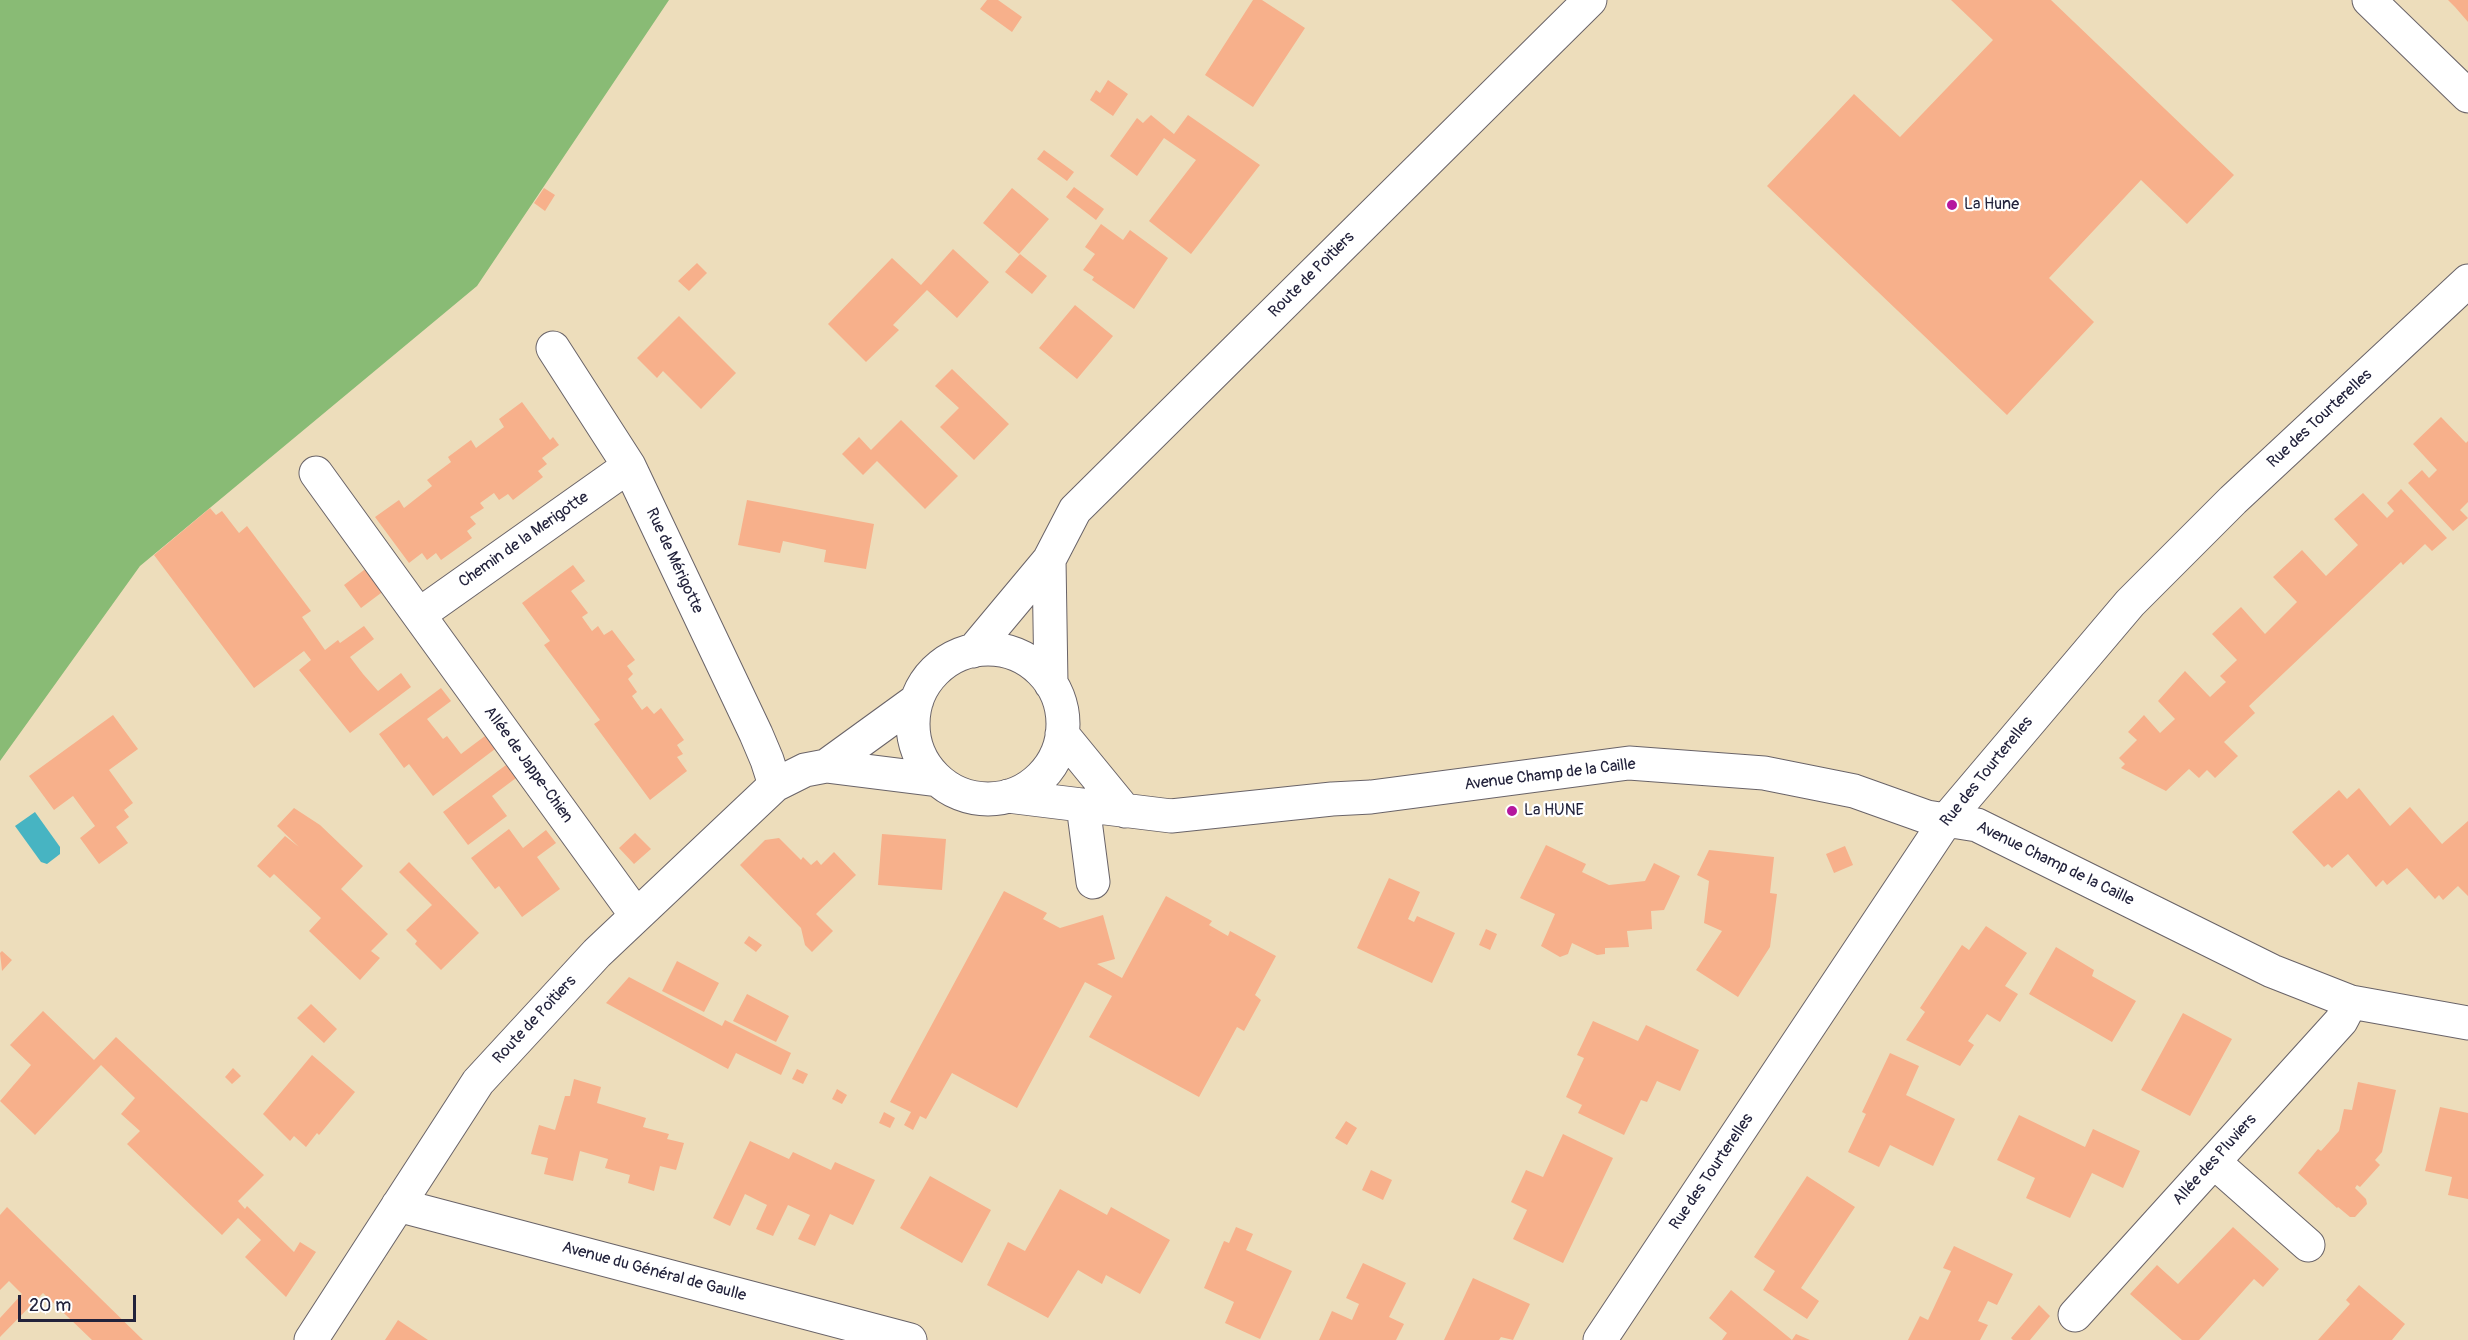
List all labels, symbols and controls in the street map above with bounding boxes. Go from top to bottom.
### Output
place label: La Hune [1964,195,2019,215]
marker: La Hune [1945,198,1959,212]
street label: Route de Poitiers [1265,228,1359,322]
street label: Rue des Tourterelles [2264,366,2376,472]
street label: Chemin de la Merigotte [455,488,593,592]
street label: Rue de Mérigotte [641,505,707,617]
street label: Allée de Jappe-Chien [479,703,577,827]
street label: Rue des Tourterelles [1937,713,2037,831]
street label: Avenue Champ de la Caille [1463,755,1637,795]
place label: La HUNE [1524,801,1584,821]
marker: La HUNE [1505,804,1519,818]
street label: Avenue Champ de la Caille [1973,818,2137,910]
street label: Route de Poitiers [489,972,581,1068]
street label: Rue des Tourterelles [1666,1110,1758,1234]
street label: Allée des Pluviers [2169,1111,2261,1209]
street label: Avenue du Général de Gaulle [560,1238,748,1306]
scale bar [21,1283,140,1321]
text: 20 m [29,1294,71,1317]

